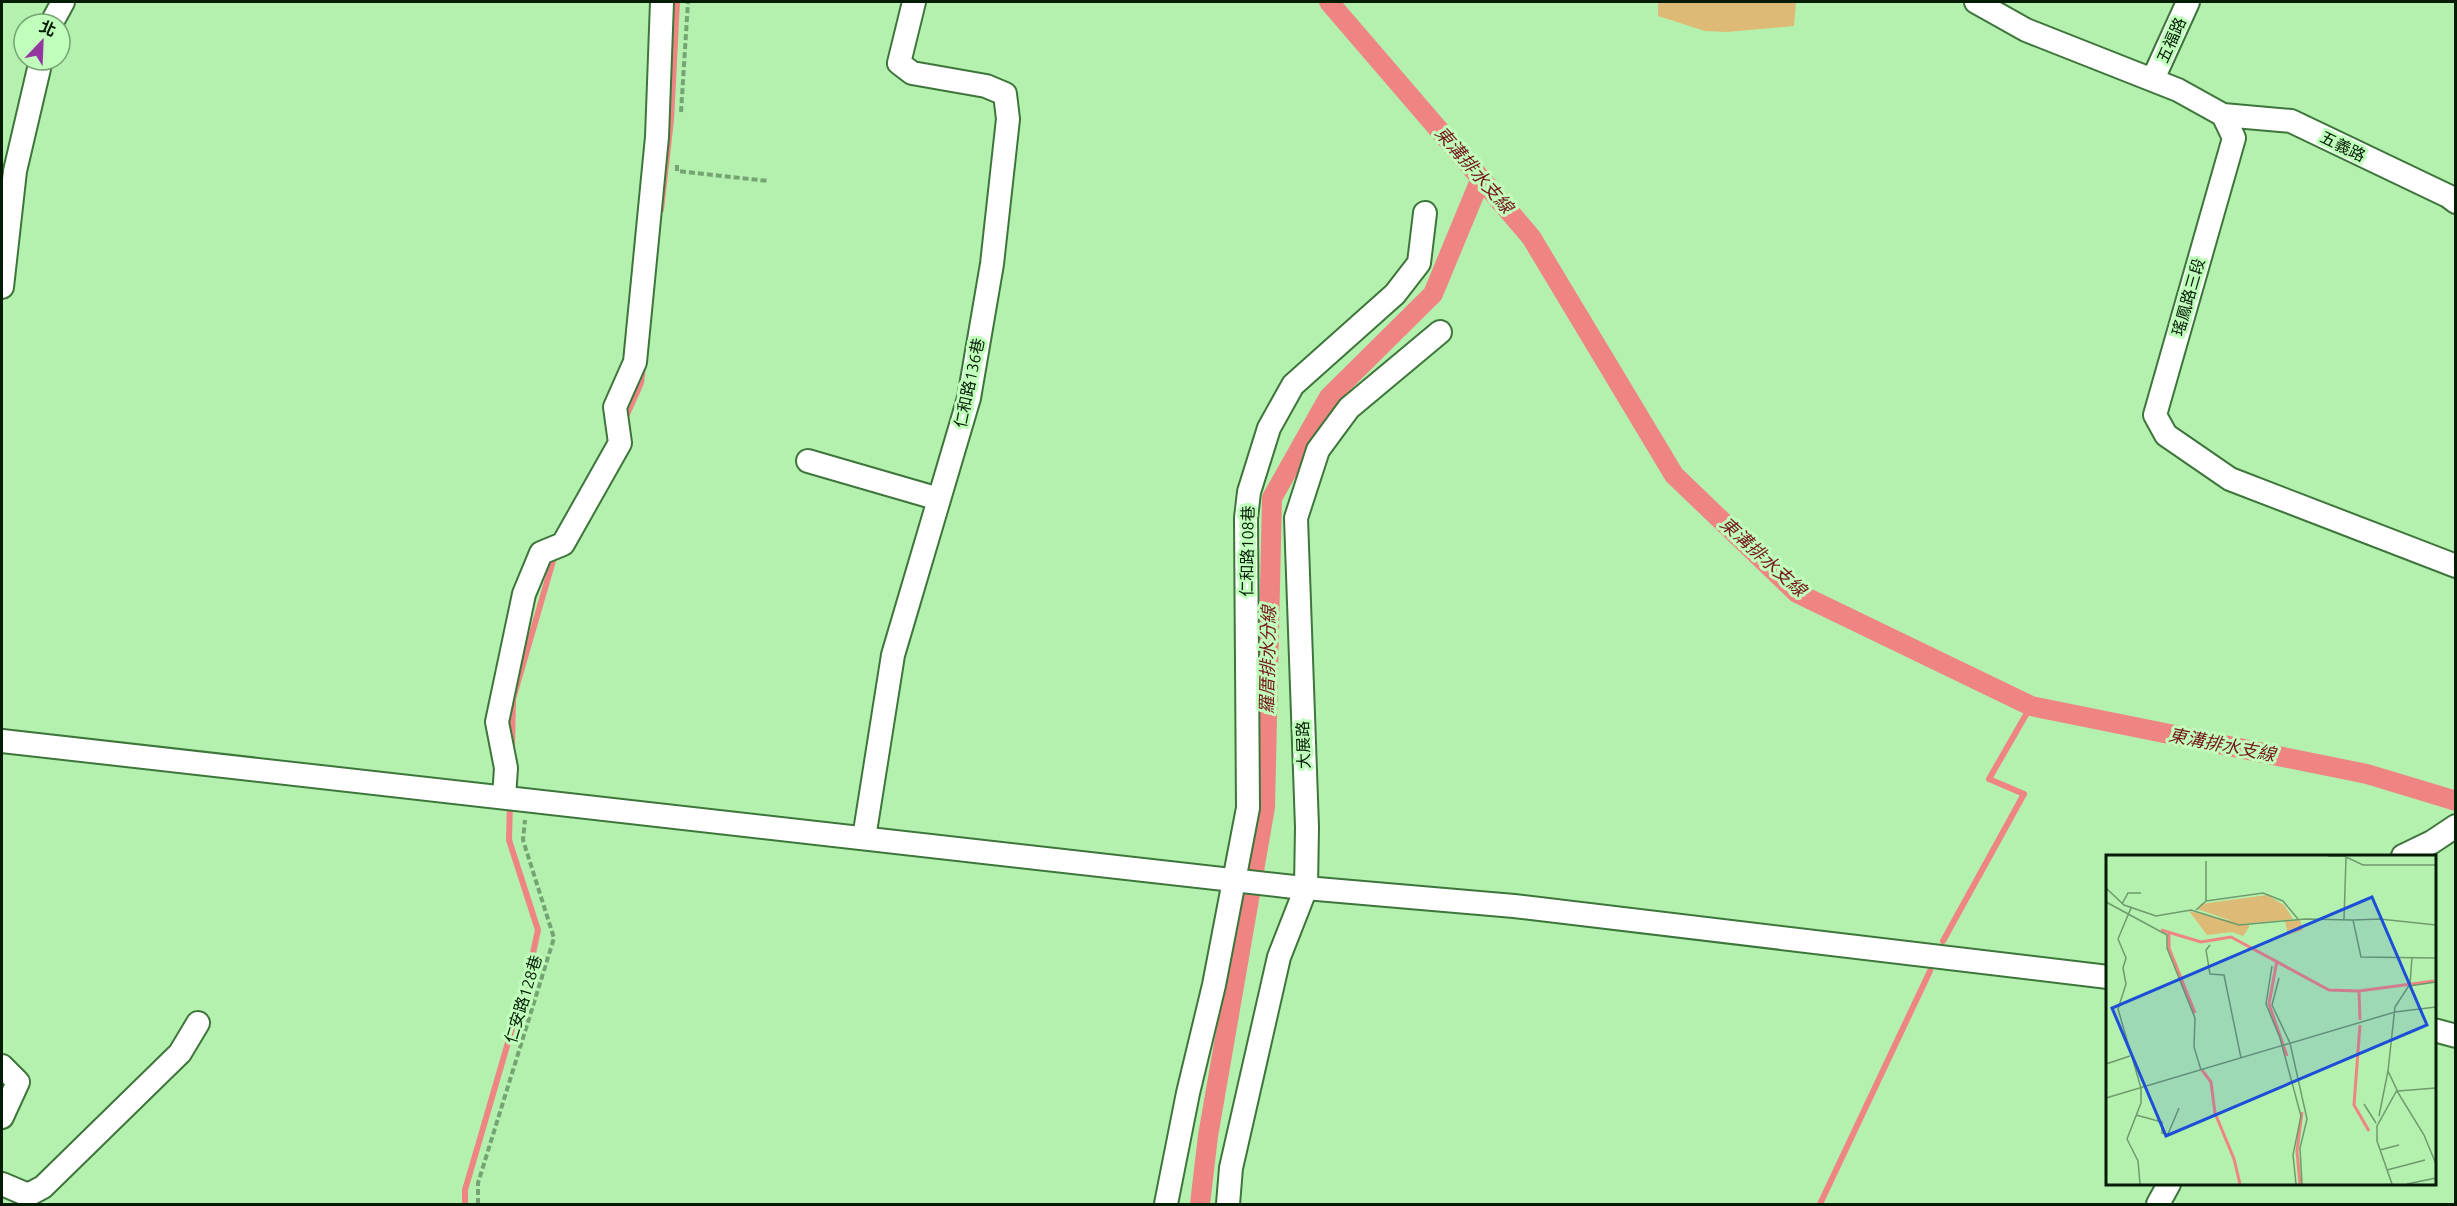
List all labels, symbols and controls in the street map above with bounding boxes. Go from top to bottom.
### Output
north arrow [12,12,72,72]
street label: 五福路 [2153,14,2189,66]
text: 北 [37,17,59,40]
water label: 東溝排水支線 [1432,122,1519,218]
street label: 五義路 [2317,127,2369,165]
street label: 瑤鳳路三段 [2168,256,2208,338]
street label: 仁和路136巷 [951,337,987,429]
street label: 仁和路108巷 [1237,505,1257,597]
water label: 東溝排水支線 [1717,513,1812,601]
water label: 羅厝排水分線 [1256,604,1278,714]
street label: 大展路 [1293,721,1313,769]
water label: 東溝排水支線 [2167,724,2279,765]
inset map [2106,855,2436,1185]
street label: 仁安路128巷 [501,953,545,1045]

